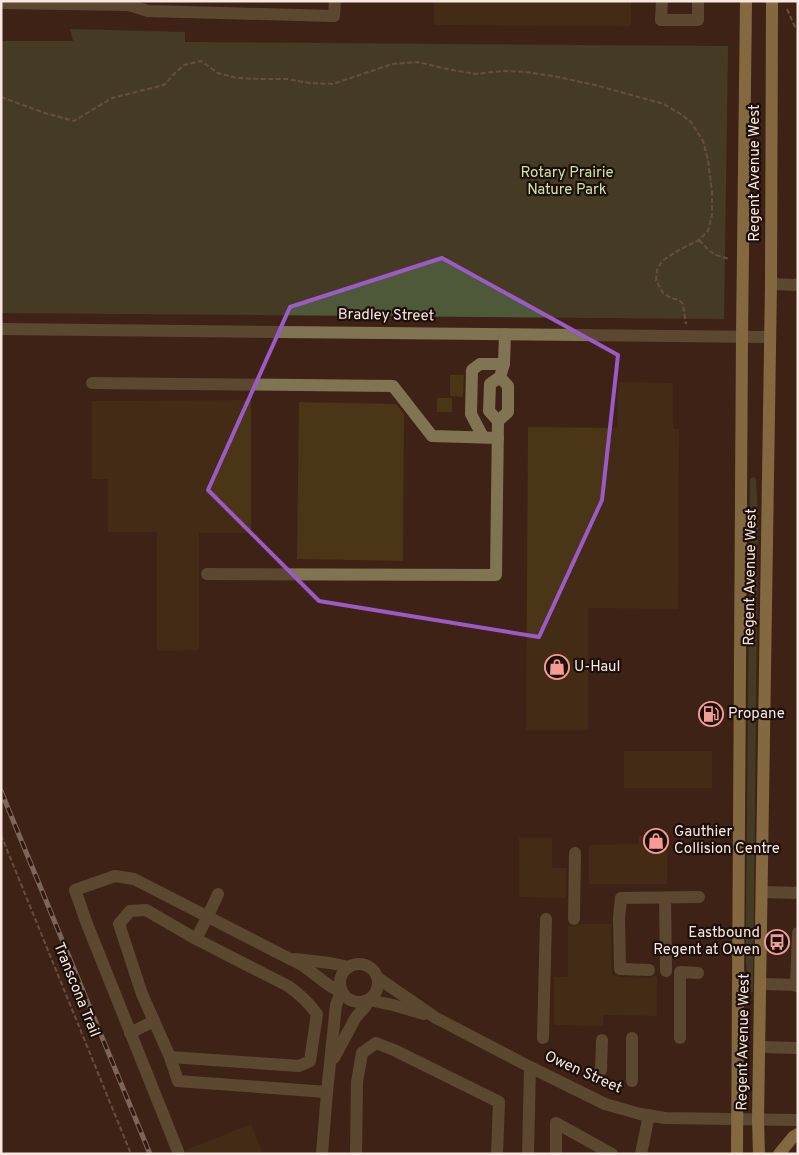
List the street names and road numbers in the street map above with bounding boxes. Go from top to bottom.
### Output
street label: Regent Avenue West [746,104,765,242]
street label: Bradley Street [338,306,434,326]
street label: Regent Avenue West [740,508,762,646]
street label: Transcona Trail [48,940,104,1040]
street label: Regent Avenue West [733,973,755,1111]
street label: Owen Street [541,1047,625,1099]

